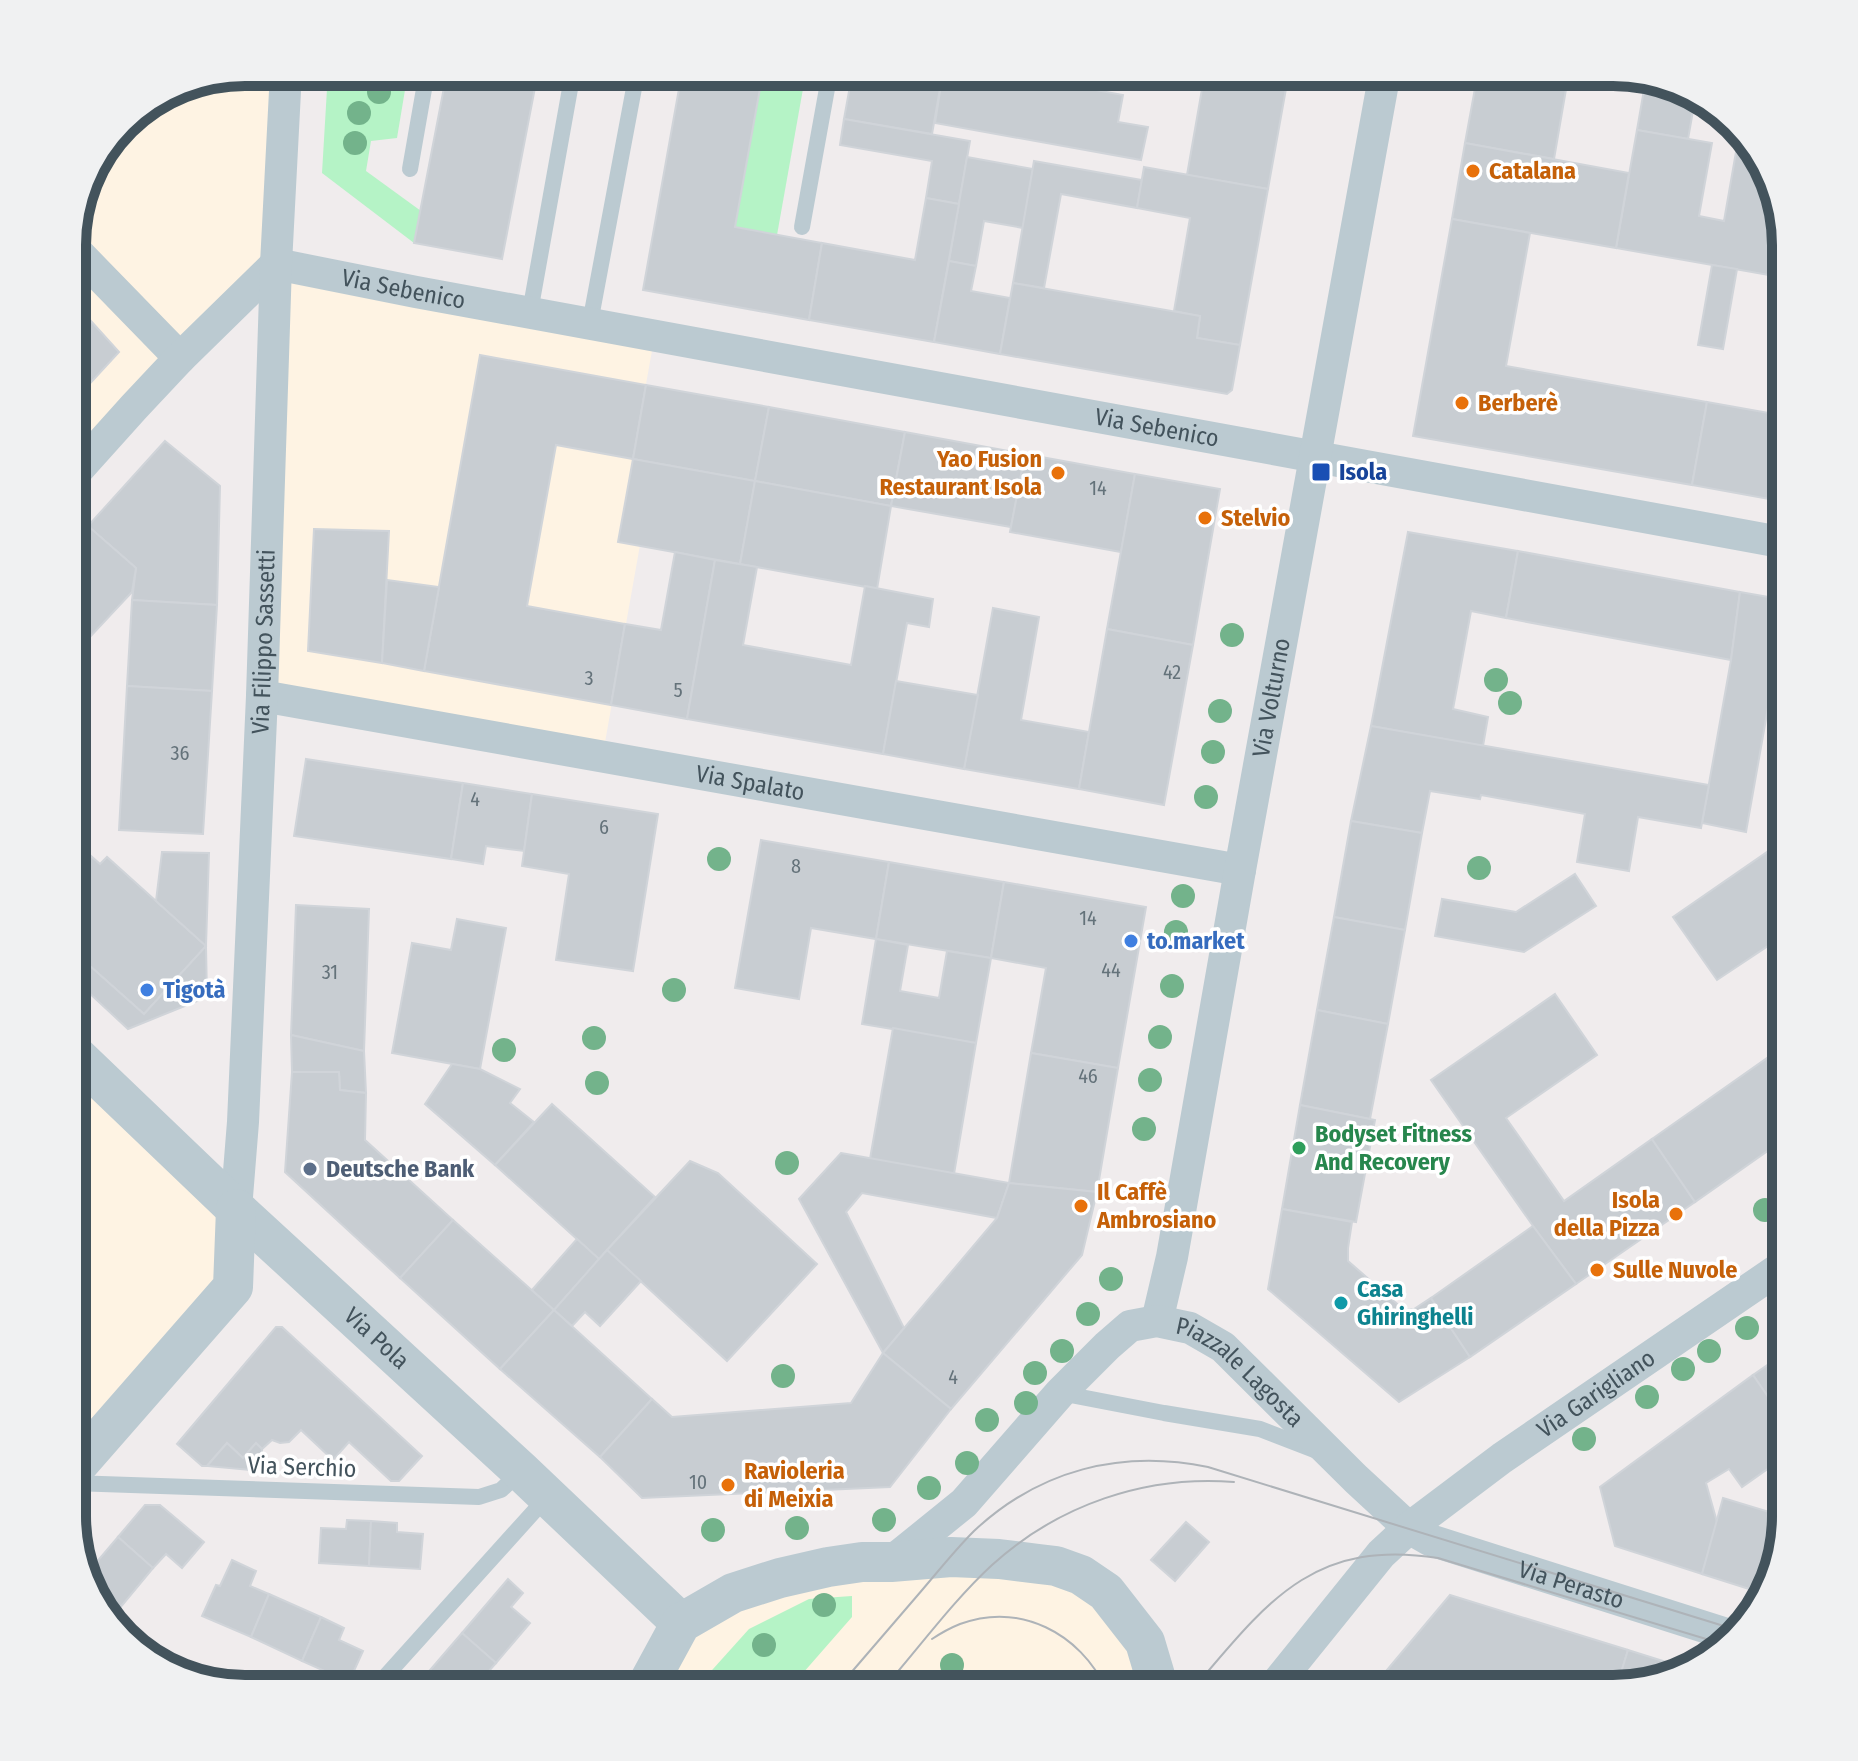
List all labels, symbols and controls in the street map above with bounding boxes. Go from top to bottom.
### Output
place label: Catalana [1489,157,1576,185]
marker: Catalana [1464,162,1482,180]
street label: Via Sebenico [339,263,468,315]
place label: Berberè [1478,389,1558,417]
marker: Berberè [1453,394,1471,412]
street label: Via Sebenico [1093,403,1221,453]
place label: Yao Fusion Restaurant Isola [879,445,1042,501]
place label: Isola [1339,458,1387,486]
marker: Isola [1310,461,1332,483]
marker: Yao Fusion Restaurant Isola [1049,464,1067,482]
house number: 14 [1089,476,1107,500]
place label: Stelvio [1221,504,1290,532]
marker: Stelvio [1196,509,1214,527]
street label: Via Filippo Sassetti [246,549,281,735]
street label: Via Volturno [1247,636,1296,759]
house number: 42 [1163,660,1181,684]
house number: 3 [584,666,594,690]
house number: 5 [673,678,683,702]
house number: 36 [171,741,190,765]
street label: Via Spalato [694,759,807,806]
house number: 4 [470,787,480,811]
house number: 6 [599,815,609,839]
house number: 8 [791,854,801,878]
house number: 14 [1079,906,1097,930]
place label: to.market [1147,927,1245,955]
marker: to.market [1122,932,1140,950]
house number: 44 [1101,958,1121,982]
house number: 31 [322,960,338,984]
place label: Tigotà [163,976,225,1004]
marker: Tigotà [138,981,156,999]
house number: 46 [1078,1064,1098,1088]
place label: Bodyset Fitness And Recovery [1314,1120,1472,1176]
marker: Bodyset Fitness And Recovery [1290,1139,1308,1157]
place label: Deutsche Bank [326,1155,475,1183]
marker: Deutsche Bank [301,1160,319,1178]
place label: Il Caffè Ambrosiano [1096,1178,1217,1234]
place label: Isola della Pizza [1554,1186,1660,1242]
marker: Il Caffè Ambrosiano [1072,1197,1090,1215]
marker: Isola della Pizza [1667,1205,1685,1223]
place label: Sulle Nuvole [1613,1256,1737,1284]
marker: Sulle Nuvole [1588,1261,1606,1279]
place label: Casa Ghiringhelli [1357,1275,1474,1331]
marker: Casa Ghiringhelli [1332,1294,1350,1312]
street label: Via Pola [338,1301,415,1375]
street label: Piazzale Lagosta [1174,1311,1309,1433]
street label: Via Garigliano [1532,1344,1660,1444]
house number: 4 [948,1365,958,1389]
street label: Via Serchio [247,1451,357,1483]
place label: Ravioleria di Meixia [744,1457,845,1513]
house number: 10 [689,1470,707,1494]
marker: Ravioleria di Meixia [719,1476,737,1494]
street label: Via Perasto [1515,1555,1627,1615]

